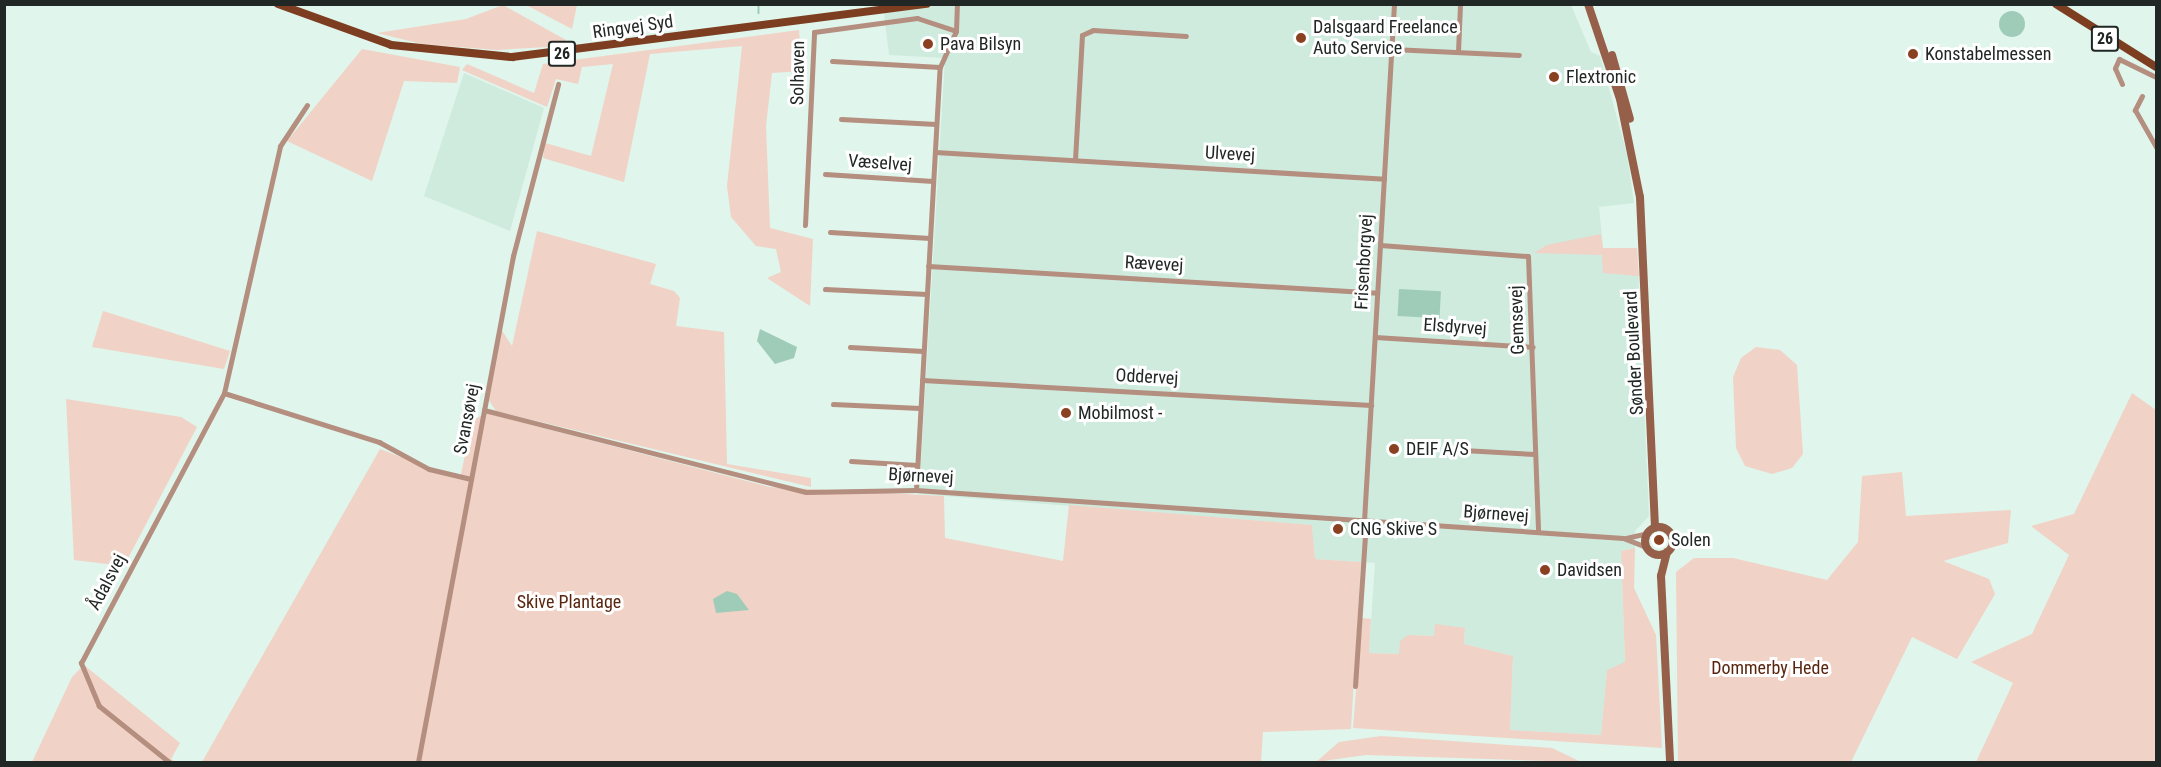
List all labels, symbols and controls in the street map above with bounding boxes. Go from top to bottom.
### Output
street label: Ringvej Syd [591,11,675,43]
place label: Dalsgaard Freelance Auto Service [1313,17,1458,60]
road number: 26 [2090,26,2120,52]
marker: Dalsgaard Freelance Auto Service [1294,31,1308,45]
place label: Pava Bilsyn [940,33,1021,55]
marker: Pava Bilsyn [921,37,935,51]
road number: 26 [547,41,577,67]
street label: Solhaven [787,41,809,105]
place label: Konstabelmessen [1925,43,2052,65]
marker: Konstabelmessen [1906,47,1920,61]
place label: Flextronic [1566,66,1636,88]
marker: Flextronic [1547,70,1561,84]
street label: Ulvevej [1204,142,1256,166]
street label: Væselvej [847,150,913,176]
street label: Frisenborgvej [1351,214,1377,310]
street label: Rævevej [1124,252,1184,276]
street label: Gemsevej [1505,285,1529,355]
street label: Sønder Boulevard [1620,290,1648,416]
street label: Elsdyrvej [1423,314,1487,340]
street label: Oddervej [1115,365,1179,389]
street label: Svansøvej [450,382,484,456]
place label: Mobilmost - [1078,402,1162,424]
marker: Mobilmost - [1059,406,1073,420]
place label: DEIF A/S [1406,438,1469,460]
marker: DEIF A/S [1387,442,1401,456]
street label: Bjørnevej [888,464,954,488]
street label: Bjørnevej [1463,501,1529,527]
place label: CNG Skive S [1350,518,1437,540]
marker: CNG Skive S [1331,522,1345,536]
place label: Solen [1671,529,1711,551]
marker: Solen [1652,533,1666,547]
street label: Ådalsvej [83,550,131,614]
place label: Davidsen [1557,559,1622,581]
marker: Davidsen [1538,563,1552,577]
park label: Skive Plantage [517,591,621,613]
park label: Dommerby Hede [1711,657,1829,679]

